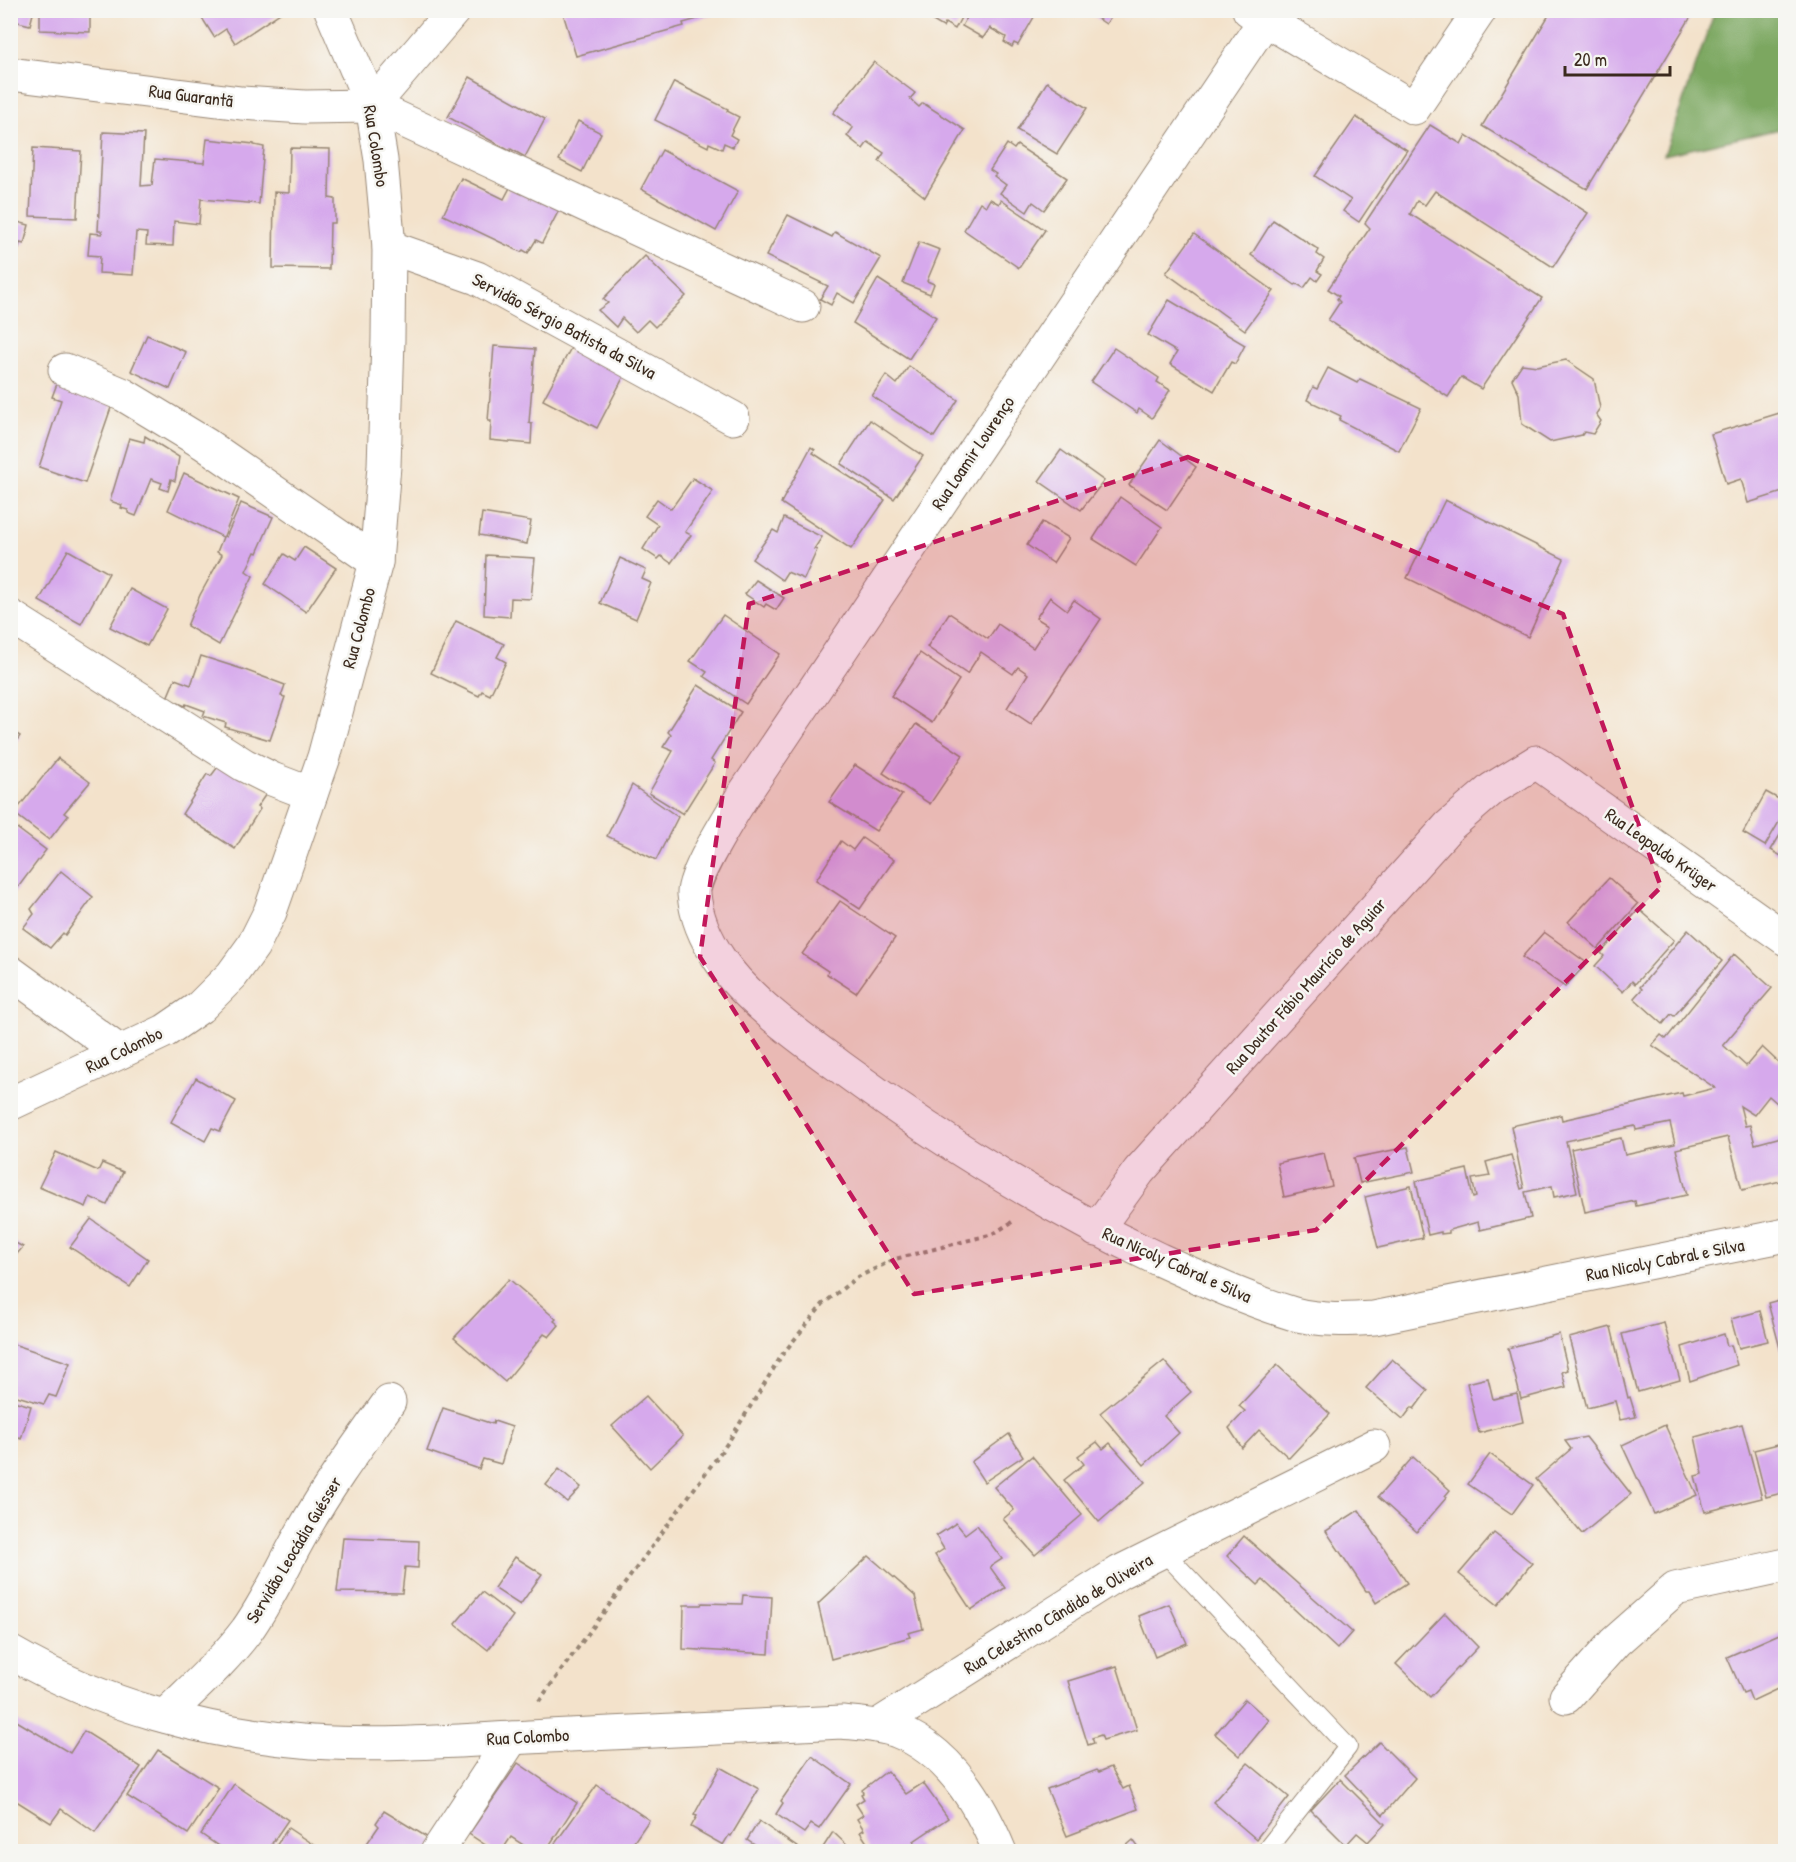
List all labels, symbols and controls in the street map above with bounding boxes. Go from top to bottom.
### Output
scale bar [1565,39,1670,77]
text: 20 m [1574,47,1607,72]
street label: Rua Guarantã [147,78,235,113]
street label: Rua Colombo [358,103,395,189]
street label: Servidão Sérgio Batista da Silva [468,266,661,385]
street label: Rua Loamir Lourenço [925,391,1020,515]
street label: Rua Colombo [336,585,381,671]
street label: Rua Leopoldo Krüger [1600,802,1722,898]
street label: Rua Doutor Fábio Maurício de Aguiar [1220,892,1392,1079]
street label: Rua Colombo [81,1020,166,1079]
street label: Rua Nicoly Cabral e Silva [1099,1220,1256,1309]
street label: Rua Nicoly Cabral e Silva [1584,1232,1746,1287]
street label: Servidão Leocádia Guésser [240,1471,347,1628]
street label: Rua Celestino Cândido de Oliveira [959,1547,1157,1680]
street label: Rua Colombo [486,1722,570,1751]

